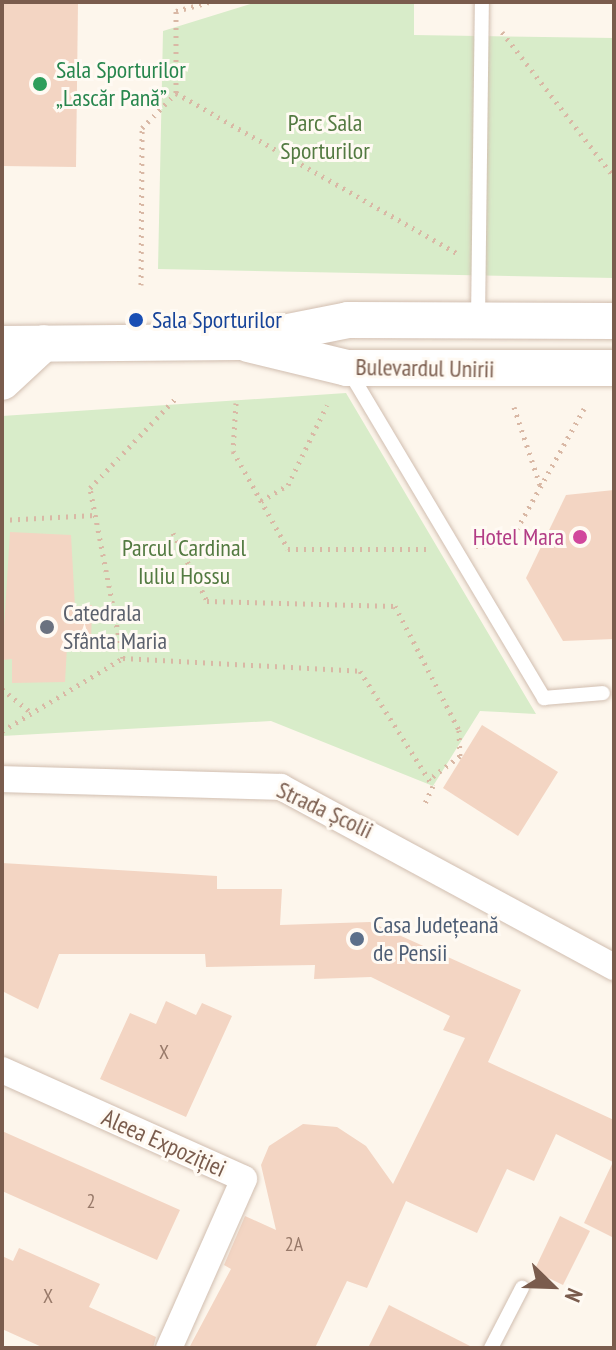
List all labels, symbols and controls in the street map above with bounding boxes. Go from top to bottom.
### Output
place label: Sala Sporturilor „Lascăr Pană” [56,56,186,112]
marker: Sala Sporturilor „Lascăr Pană” [31,75,49,93]
park label: Parc Sala Sporturilor [280,109,370,165]
place label: Sala Sporturilor [152,306,282,334]
marker: Sala Sporturilor [127,311,145,329]
street label: Bulevardul Unirii [355,352,495,384]
place label: Hotel Mara [473,523,564,551]
marker: Hotel Mara [571,528,589,546]
park label: Parcul Cardinal Iuliu Hossu [122,534,246,590]
place label: Catedrala Sfânta Maria [63,599,167,655]
marker: Catedrala Sfânta Maria [38,618,56,636]
street label: Strada Școlii [272,775,378,845]
place label: Casa Județeană de Pensii [373,911,499,967]
marker: Casa Județeană de Pensii [348,930,366,948]
house number: X [159,1040,169,1064]
street label: Aleea Expoziției [98,1103,230,1183]
house number: 2 [87,1189,95,1213]
house number: 2A [285,1232,303,1256]
north arrow [512,1246,592,1326]
house number: X [43,1284,53,1308]
text: N [559,1284,589,1306]

